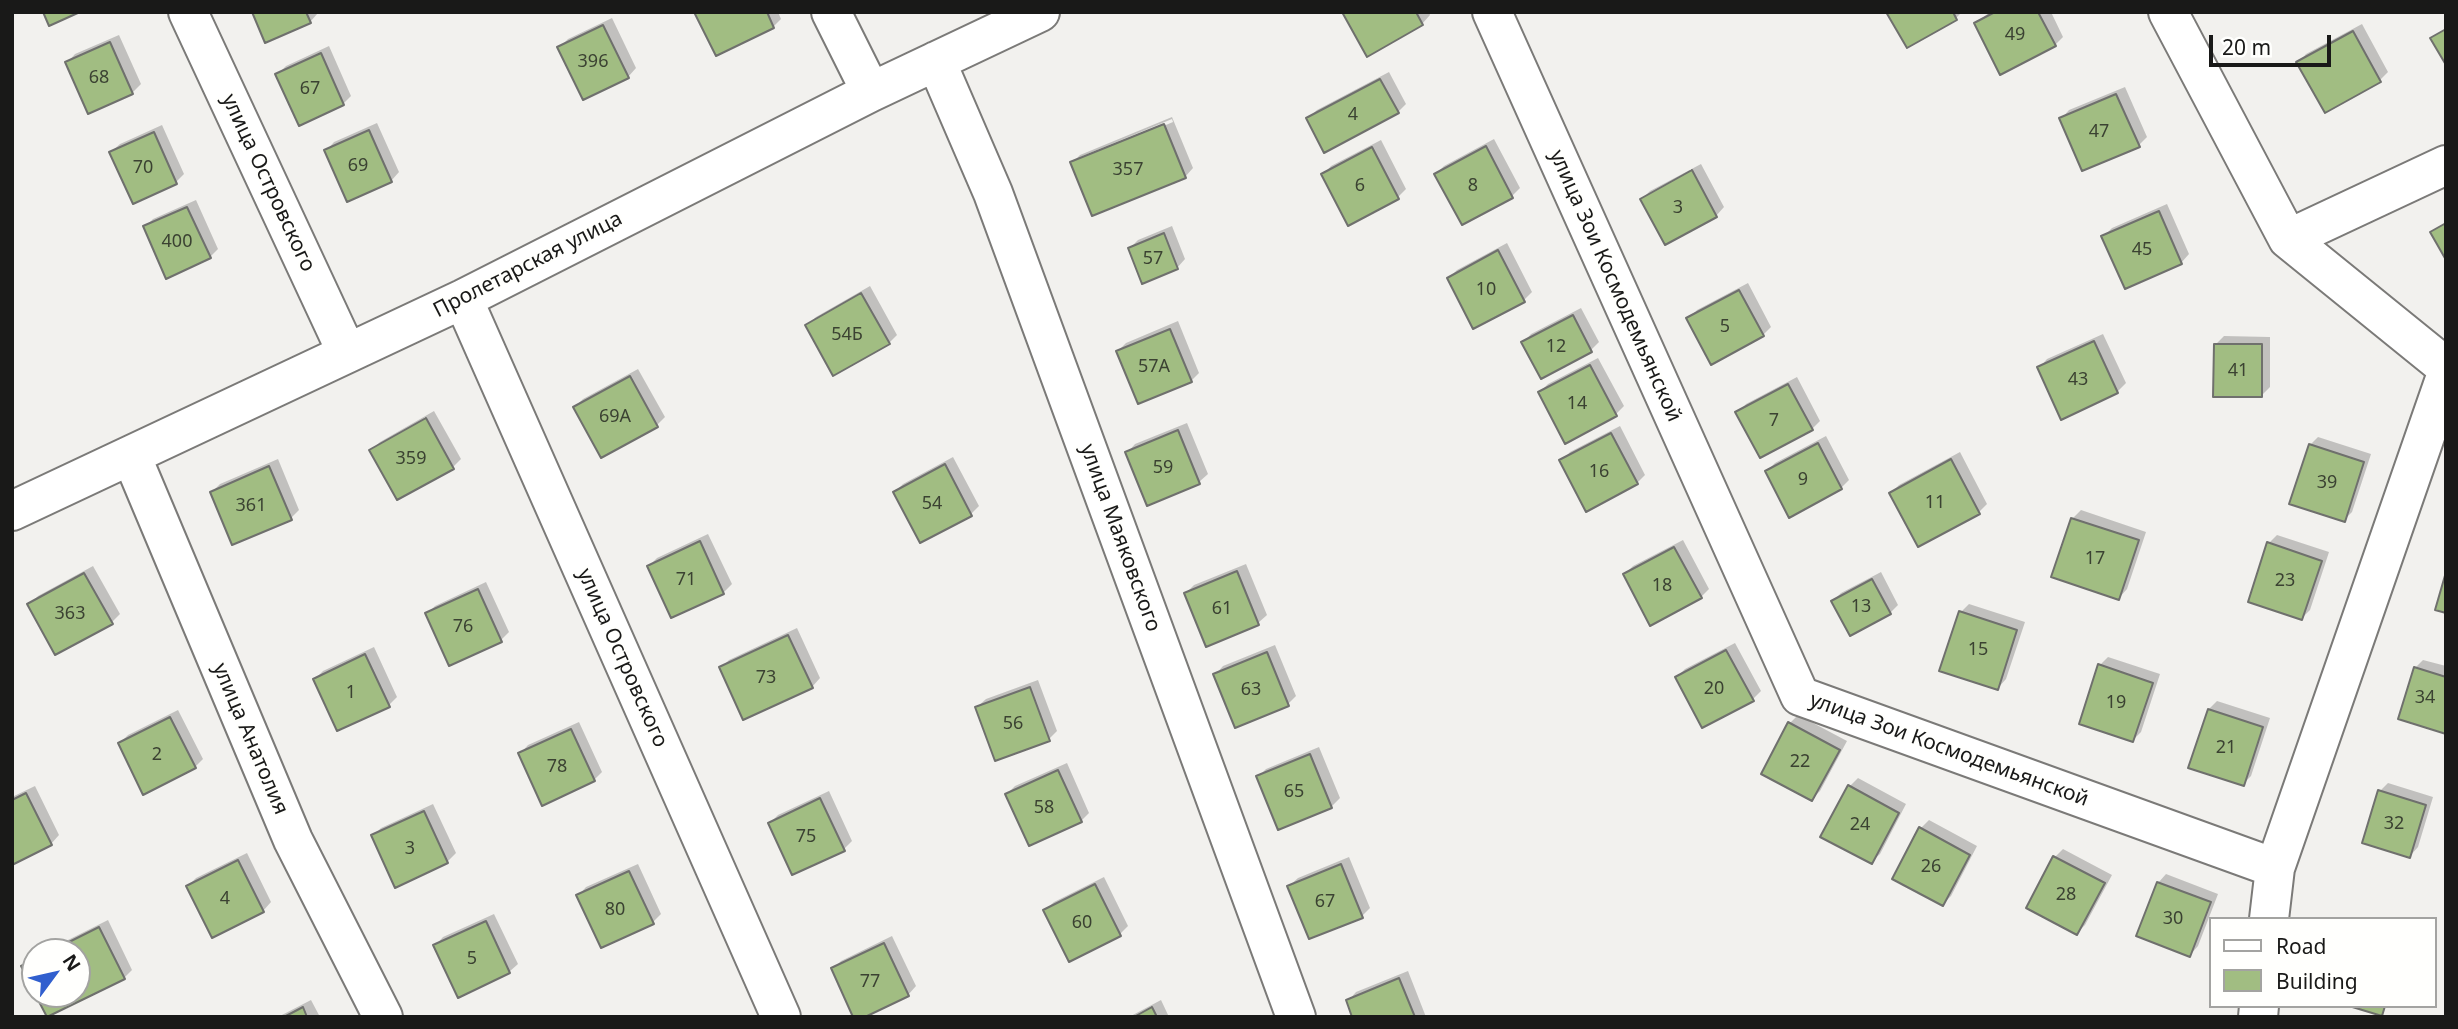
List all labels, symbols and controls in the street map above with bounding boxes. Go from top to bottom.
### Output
scale bar [2213,21,2336,65]
house number: 49 [2005,24,2025,46]
text: 20 m [2222,33,2271,61]
house number: 396 [578,51,608,73]
house number: 68 [89,67,109,89]
house number: 67 [300,78,320,100]
street label: улица Островского [216,90,320,276]
house number: 4 [1348,104,1358,126]
house number: 47 [2089,121,2109,143]
street label: улица Зои Космодемьянской [1543,146,1687,426]
house number: 69 [348,155,368,177]
house number: 70 [133,157,153,179]
house number: 357 [1113,159,1143,181]
house number: 6 [1355,175,1365,197]
house number: 8 [1468,175,1478,197]
house number: 3 [1673,197,1683,219]
street label: Пролетарская улица [429,206,627,324]
house number: 400 [162,231,192,253]
house number: 45 [2132,239,2152,261]
house number: 57 [1143,248,1163,270]
house number: 10 [1476,279,1496,301]
house number: 5 [1720,316,1730,338]
house number: 54Б [831,324,863,346]
house number: 12 [1546,336,1566,358]
house number: 57А [1138,356,1170,378]
house number: 41 [2228,360,2248,382]
house number: 43 [2068,369,2088,391]
house number: 14 [1567,393,1587,415]
house number: 69А [599,406,631,428]
house number: 7 [1769,410,1779,432]
street label: улица Маяковского [1074,441,1166,635]
house number: 359 [396,448,426,470]
house number: 59 [1153,457,1173,479]
house number: 16 [1589,461,1609,483]
house number: 9 [1798,469,1808,491]
house number: 39 [2317,472,2337,494]
house number: 11 [1925,492,1945,514]
house number: 54 [922,493,942,515]
house number: 361 [236,495,266,517]
house number: 17 [2085,548,2105,570]
street label: улица Островского [571,565,673,751]
house number: 71 [676,569,696,591]
house number: 23 [2275,570,2295,592]
house number: 18 [1652,575,1672,597]
house number: 13 [1851,596,1871,618]
house number: 61 [1212,598,1232,620]
house number: 363 [55,603,85,625]
house number: 76 [453,616,473,638]
house number: 15 [1968,639,1988,661]
street label: улица Анатолия [207,659,293,819]
house number: 73 [756,667,776,689]
house number: 20 [1704,678,1724,700]
house number: 63 [1241,679,1261,701]
house number: 1 [346,682,356,704]
house number: 34 [2415,687,2435,709]
street label: улица Зои Космодемьянской [1806,688,2092,812]
house number: 19 [2106,692,2126,714]
house number: 56 [1003,713,1023,735]
house number: 21 [2216,737,2236,759]
house number: 2 [152,744,162,766]
house number: 22 [1790,751,1810,773]
house number: 78 [547,756,567,778]
house number: 65 [1284,781,1304,803]
house number: 58 [1034,797,1054,819]
house number: 32 [2384,813,2404,835]
house number: 24 [1850,814,1870,836]
house number: 75 [796,826,816,848]
house number: 3 [405,838,415,860]
house number: 26 [1921,856,1941,878]
house number: 28 [2056,884,2076,906]
house number: 4 [220,888,230,910]
house number: 67 [1315,891,1335,913]
house number: 80 [605,899,625,921]
house number: 30 [2163,908,2183,930]
house number: 60 [1072,912,1092,934]
legend [2210,917,2437,1008]
text: Road [2276,932,2326,960]
north arrow [21,938,91,1008]
house number: 5 [467,948,477,970]
text: N [57,949,87,976]
text: Building [2276,967,2358,995]
house number: 77 [860,971,880,993]

